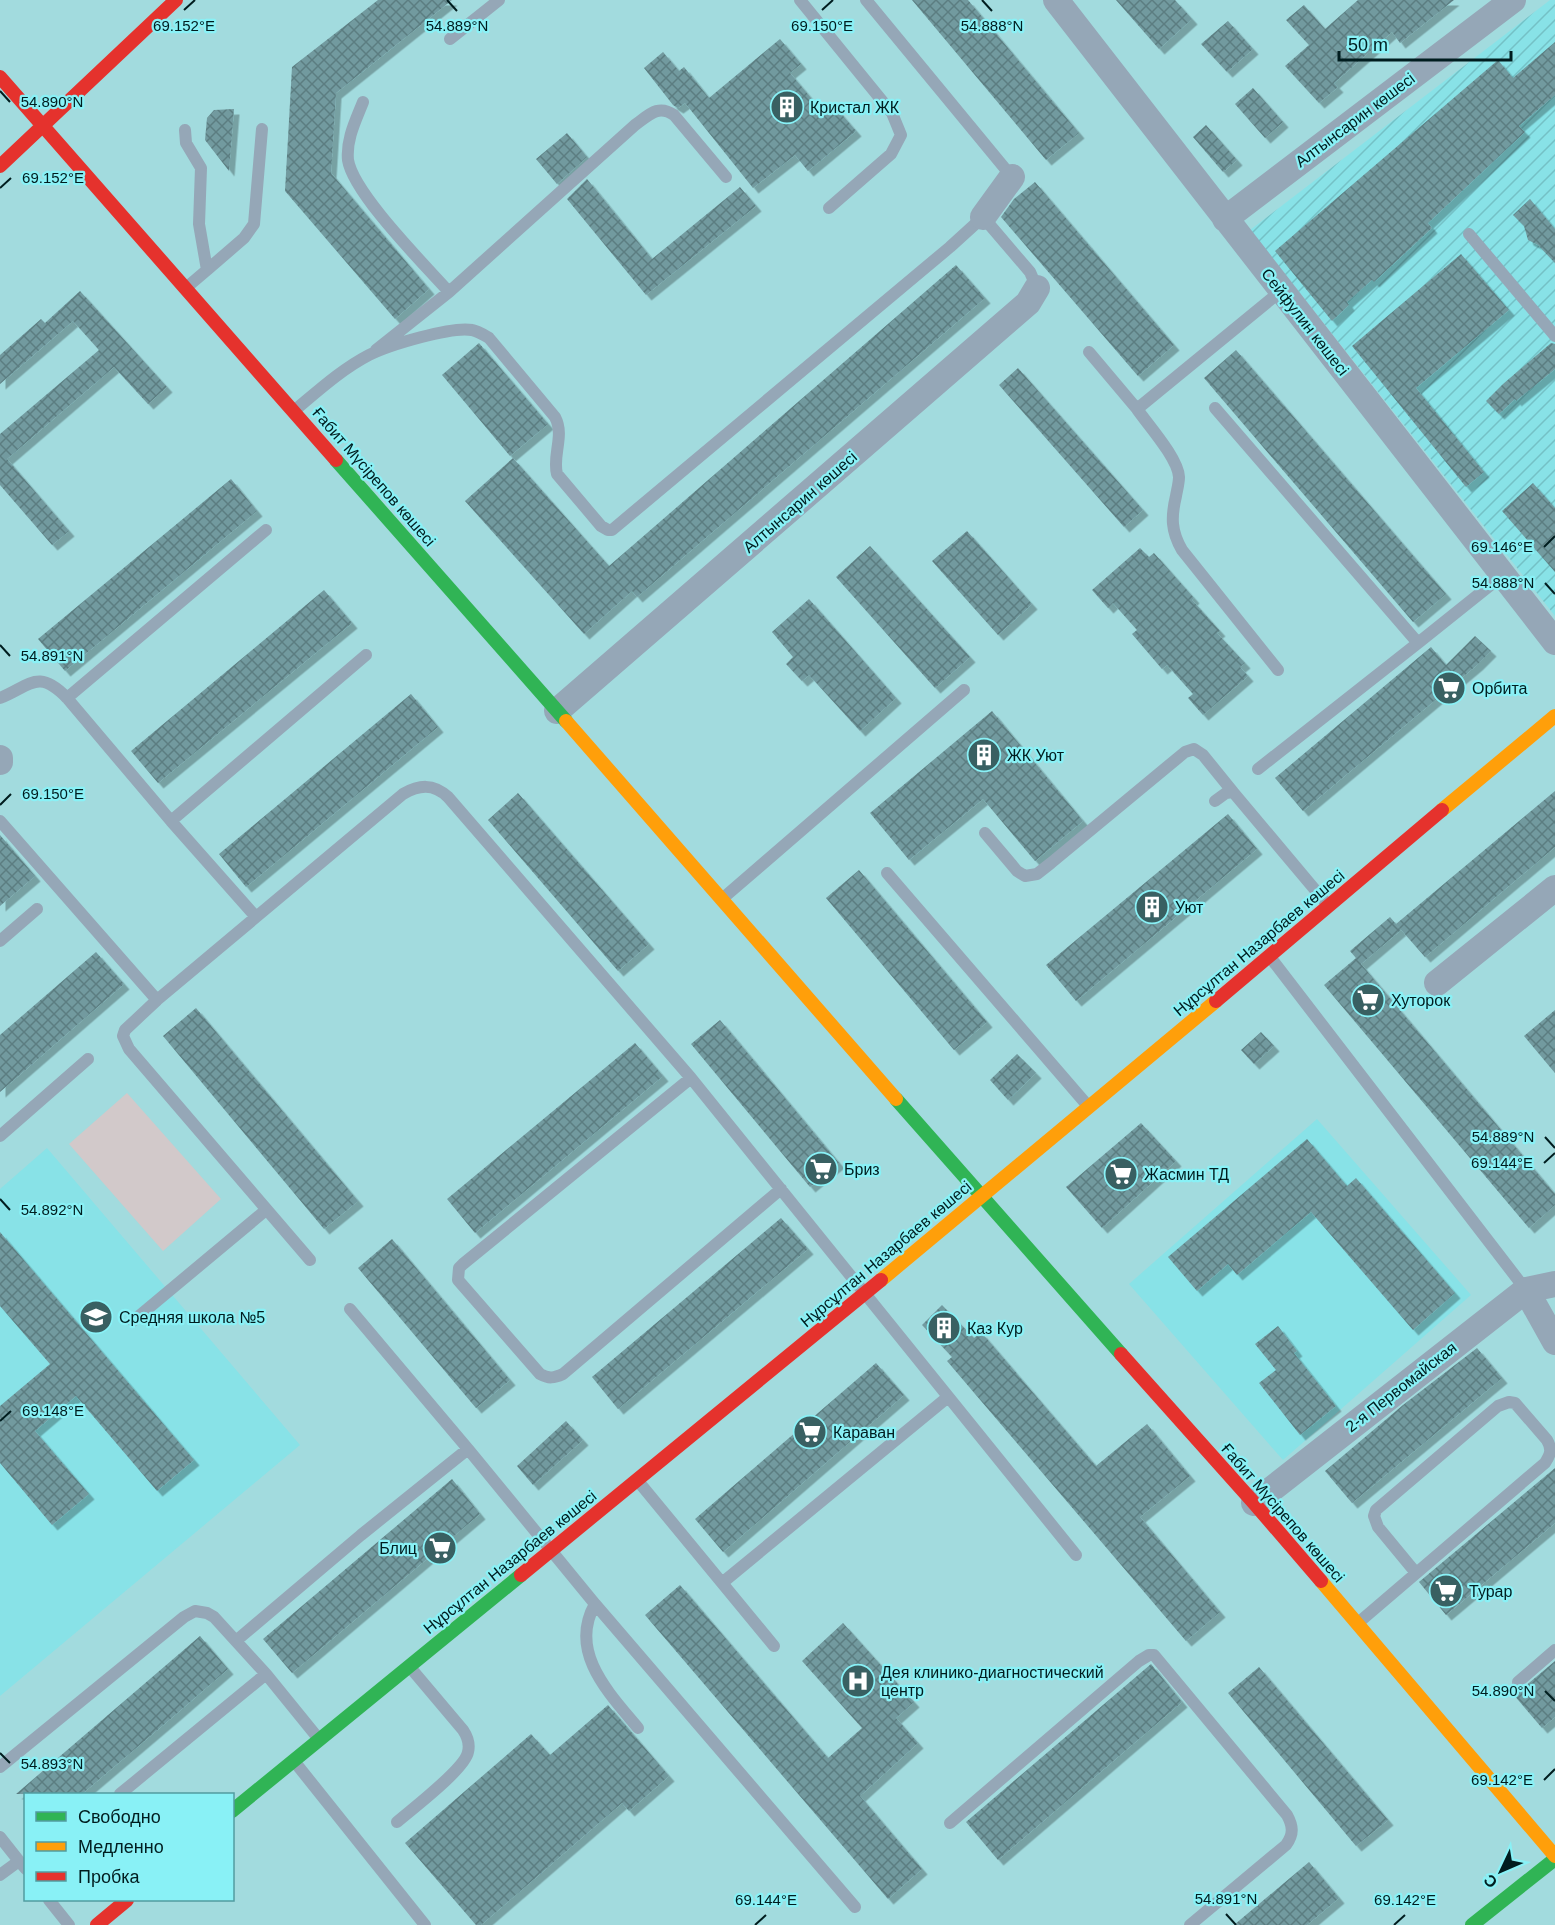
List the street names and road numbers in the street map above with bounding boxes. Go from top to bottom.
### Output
street label: Алтынсарин көшесі [1292,70,1418,170]
street label: Сейфулин көшесі [1258,265,1352,379]
street label: Ғабит Мүсірепов көшесі [309,404,439,550]
street label: Алтынсарин көшесі [740,448,860,556]
street label: Нұрсұлтан Назарбаев көшесі [1170,867,1348,1019]
street label: Нұрсұлтан Назарбаев көшесі [797,1178,975,1330]
street label: 2-я Первомайская [1342,1339,1460,1435]
street label: Ғабит Мүсірепов көшесі [1218,1440,1348,1586]
street label: Нұрсұлтан Назарбаев көшесі [420,1487,600,1637]

